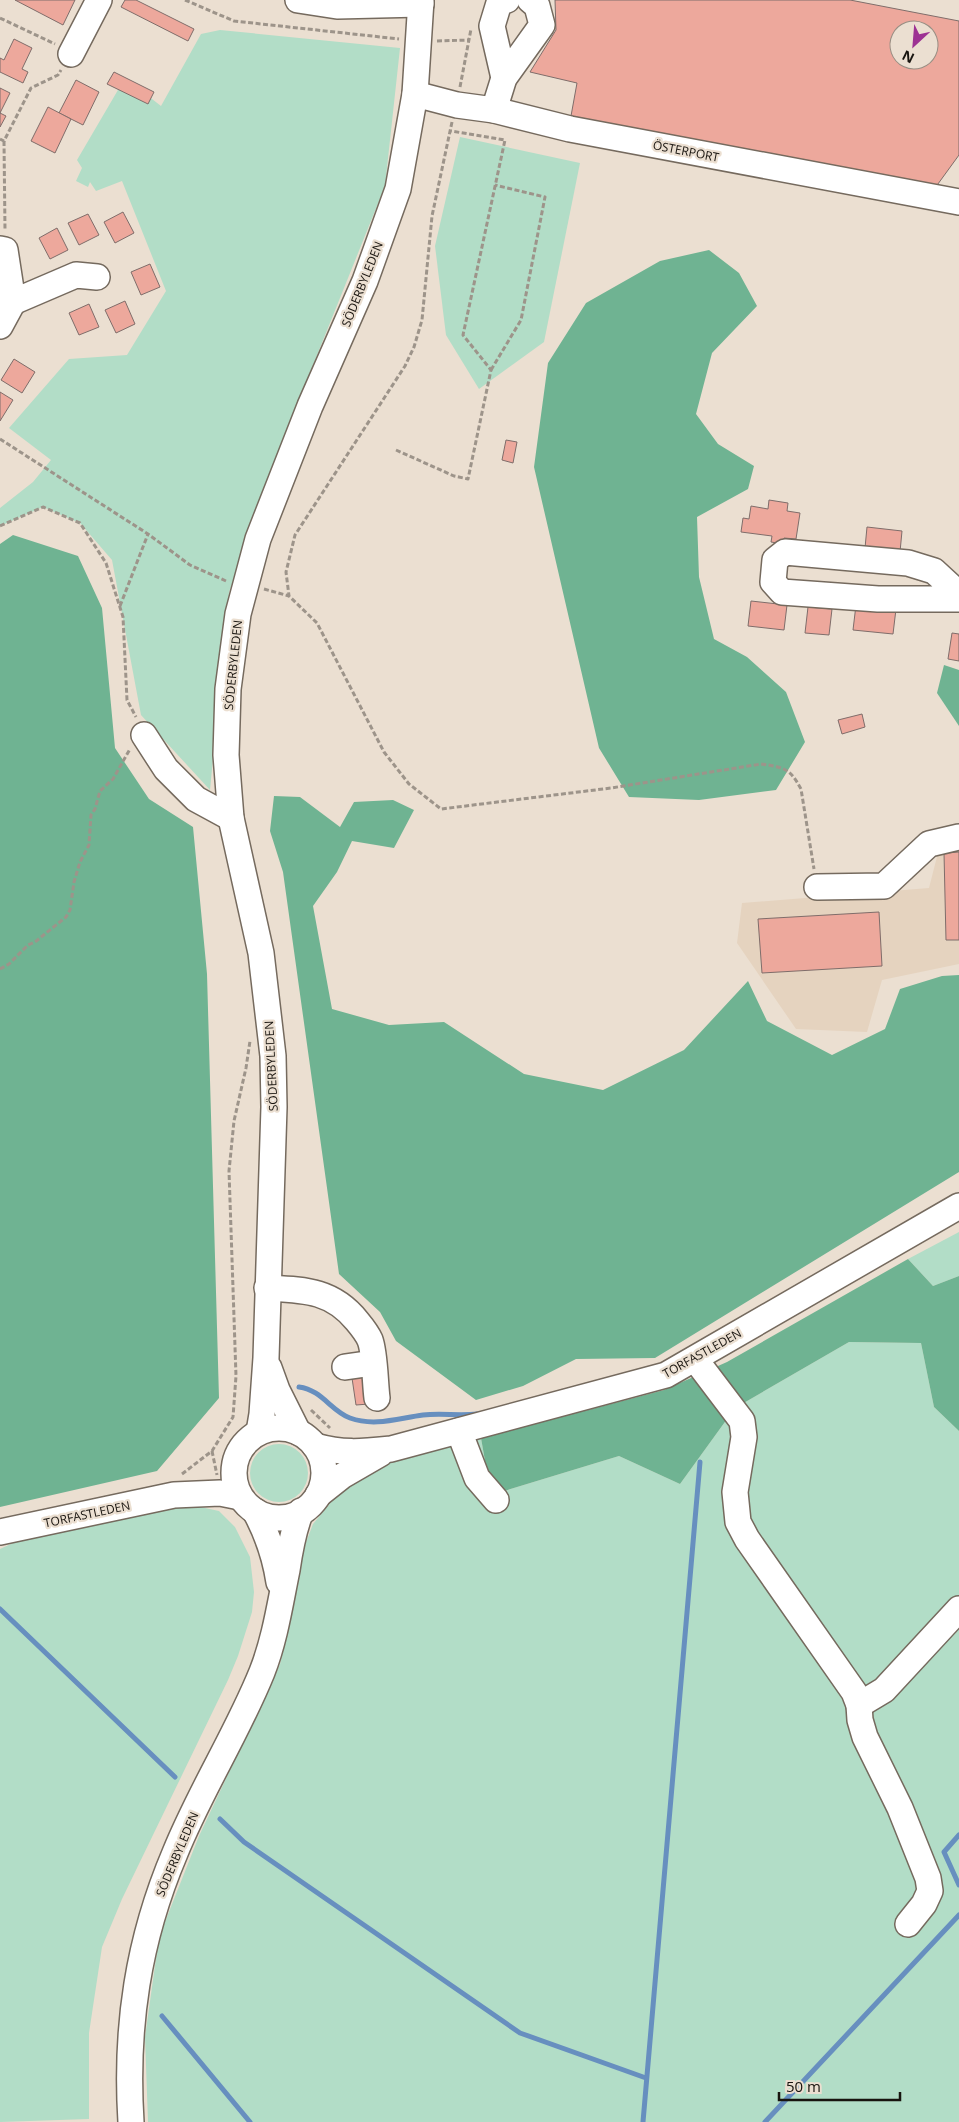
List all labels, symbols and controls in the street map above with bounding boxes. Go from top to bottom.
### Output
north arrow [889,20,939,70]
text: N [899,46,917,68]
street label: ÖSTERPORT [651,136,721,166]
street label: SÖDERBYLEDEN [337,239,387,329]
street label: SÖDERBYLEDEN [220,619,246,711]
street label: SÖDERBYLEDEN [260,1020,282,1112]
street label: TORFASTLEDEN [660,1324,744,1382]
street label: TORFASTLEDEN [42,1497,132,1531]
street label: SÖDERBYLEDEN [151,1809,203,1899]
scale bar [779,2070,900,2102]
text: 50 m [786,2076,821,2096]

